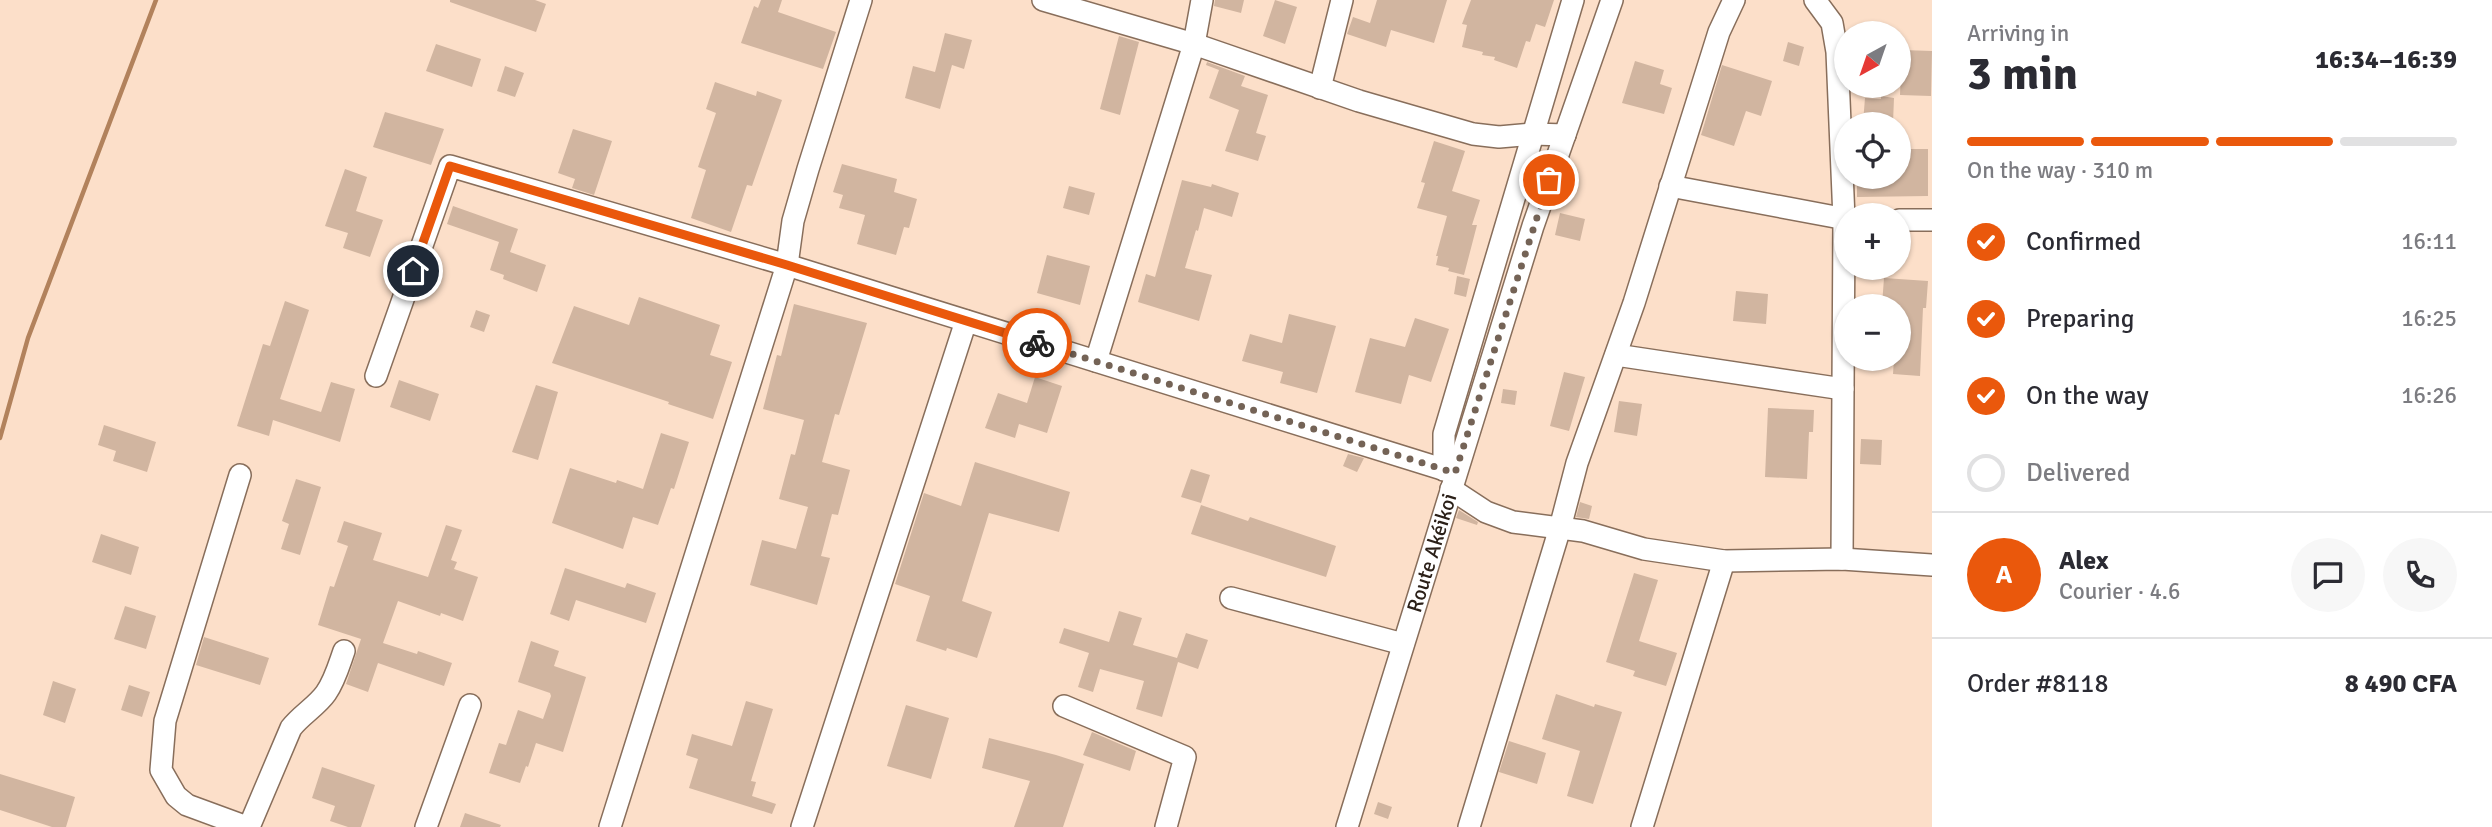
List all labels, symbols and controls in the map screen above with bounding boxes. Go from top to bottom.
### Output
text: Arriving in [1967,19,2069,48]
north arrow [1834,21,1911,98]
map controls [1834,21,1911,371]
text: 16:34–16:39 [2315,44,2457,76]
text: 3 min [1967,46,2078,102]
button: locate [1834,112,1911,189]
pin [1519,150,1579,210]
text: On the way · 310 m [1967,156,2153,185]
icon: bag [1530,161,1568,199]
button: + [1834,203,1911,280]
icon: check [1967,223,2005,261]
text: Confirmed [2026,226,2141,258]
text: 16:11 [2401,227,2457,256]
pin [383,241,443,301]
icon: home [394,252,432,290]
button: − [1834,294,1911,371]
icon: check [1967,300,2005,338]
text: Preparing [2026,303,2134,335]
text: 16:25 [2401,304,2457,333]
courier [1002,308,1072,378]
icon: bike [1018,324,1056,362]
icon: check [1967,377,2005,415]
text: On the way [2026,380,2149,412]
text: 16:26 [2401,381,2457,410]
text: Delivered [2026,457,2131,489]
street label: Route Akéikoi [1401,490,1462,615]
button: chat [2291,538,2365,612]
button: phone [2383,538,2457,612]
text: Alex [2059,545,2109,577]
text: A [1996,559,2012,591]
text: Courier · 4.6 [2059,577,2180,606]
text: Order #8118 [1967,668,2108,700]
text: 8 490 CFA [2345,668,2457,700]

